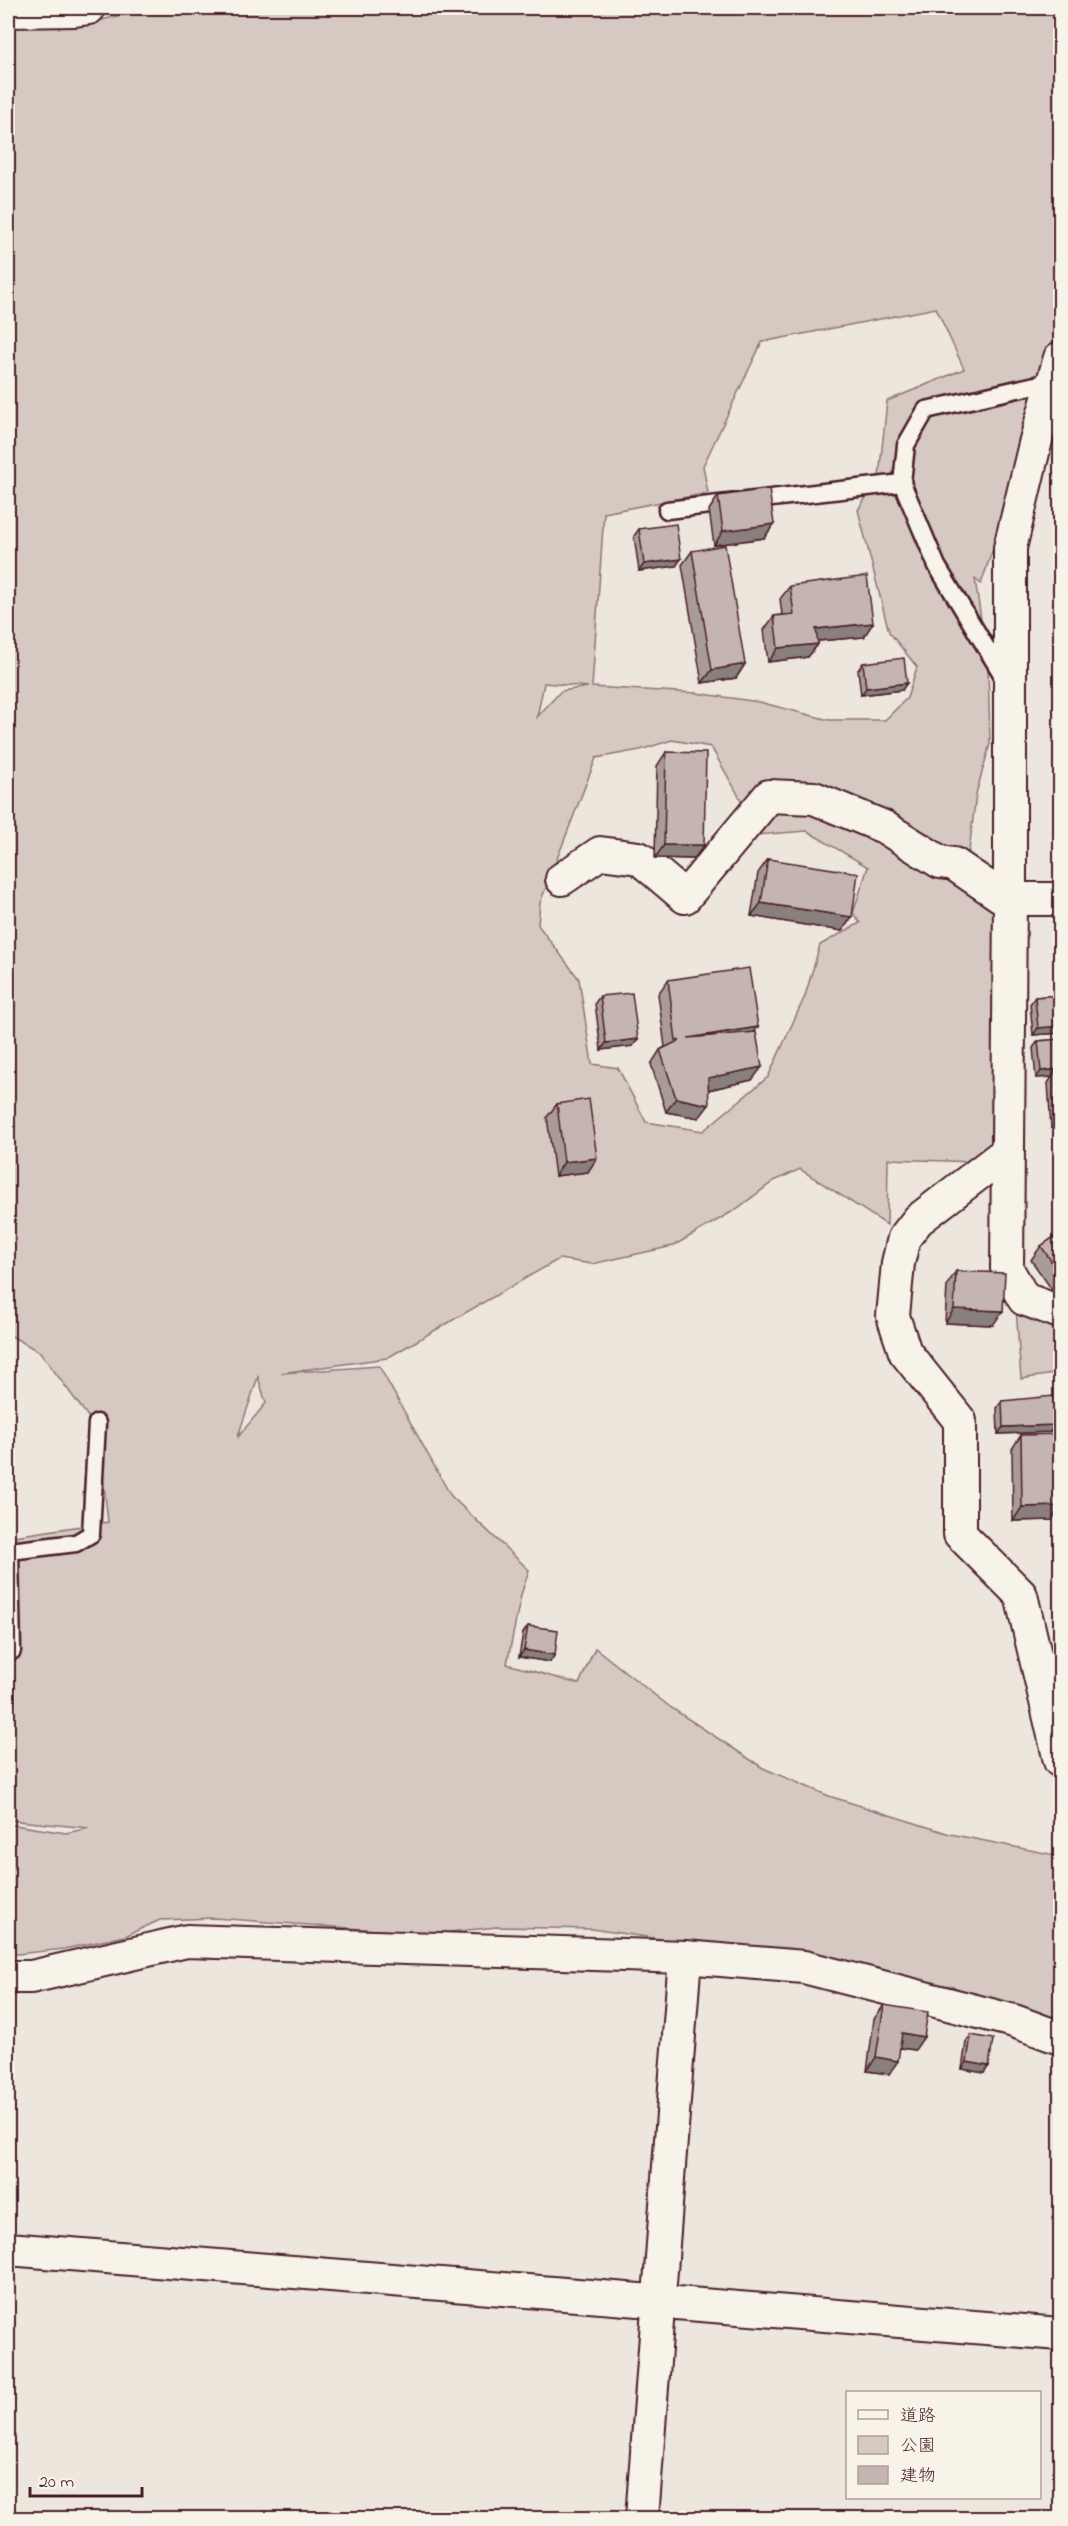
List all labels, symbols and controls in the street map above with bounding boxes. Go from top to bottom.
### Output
legend [846,2391,1041,2499]
text: 道路 [900,2404,936,2430]
text: 公園 [900,2434,936,2460]
scale bar [30,2460,142,2498]
text: 建物 [900,2464,936,2490]
text: 20 m [39,2470,74,2496]

